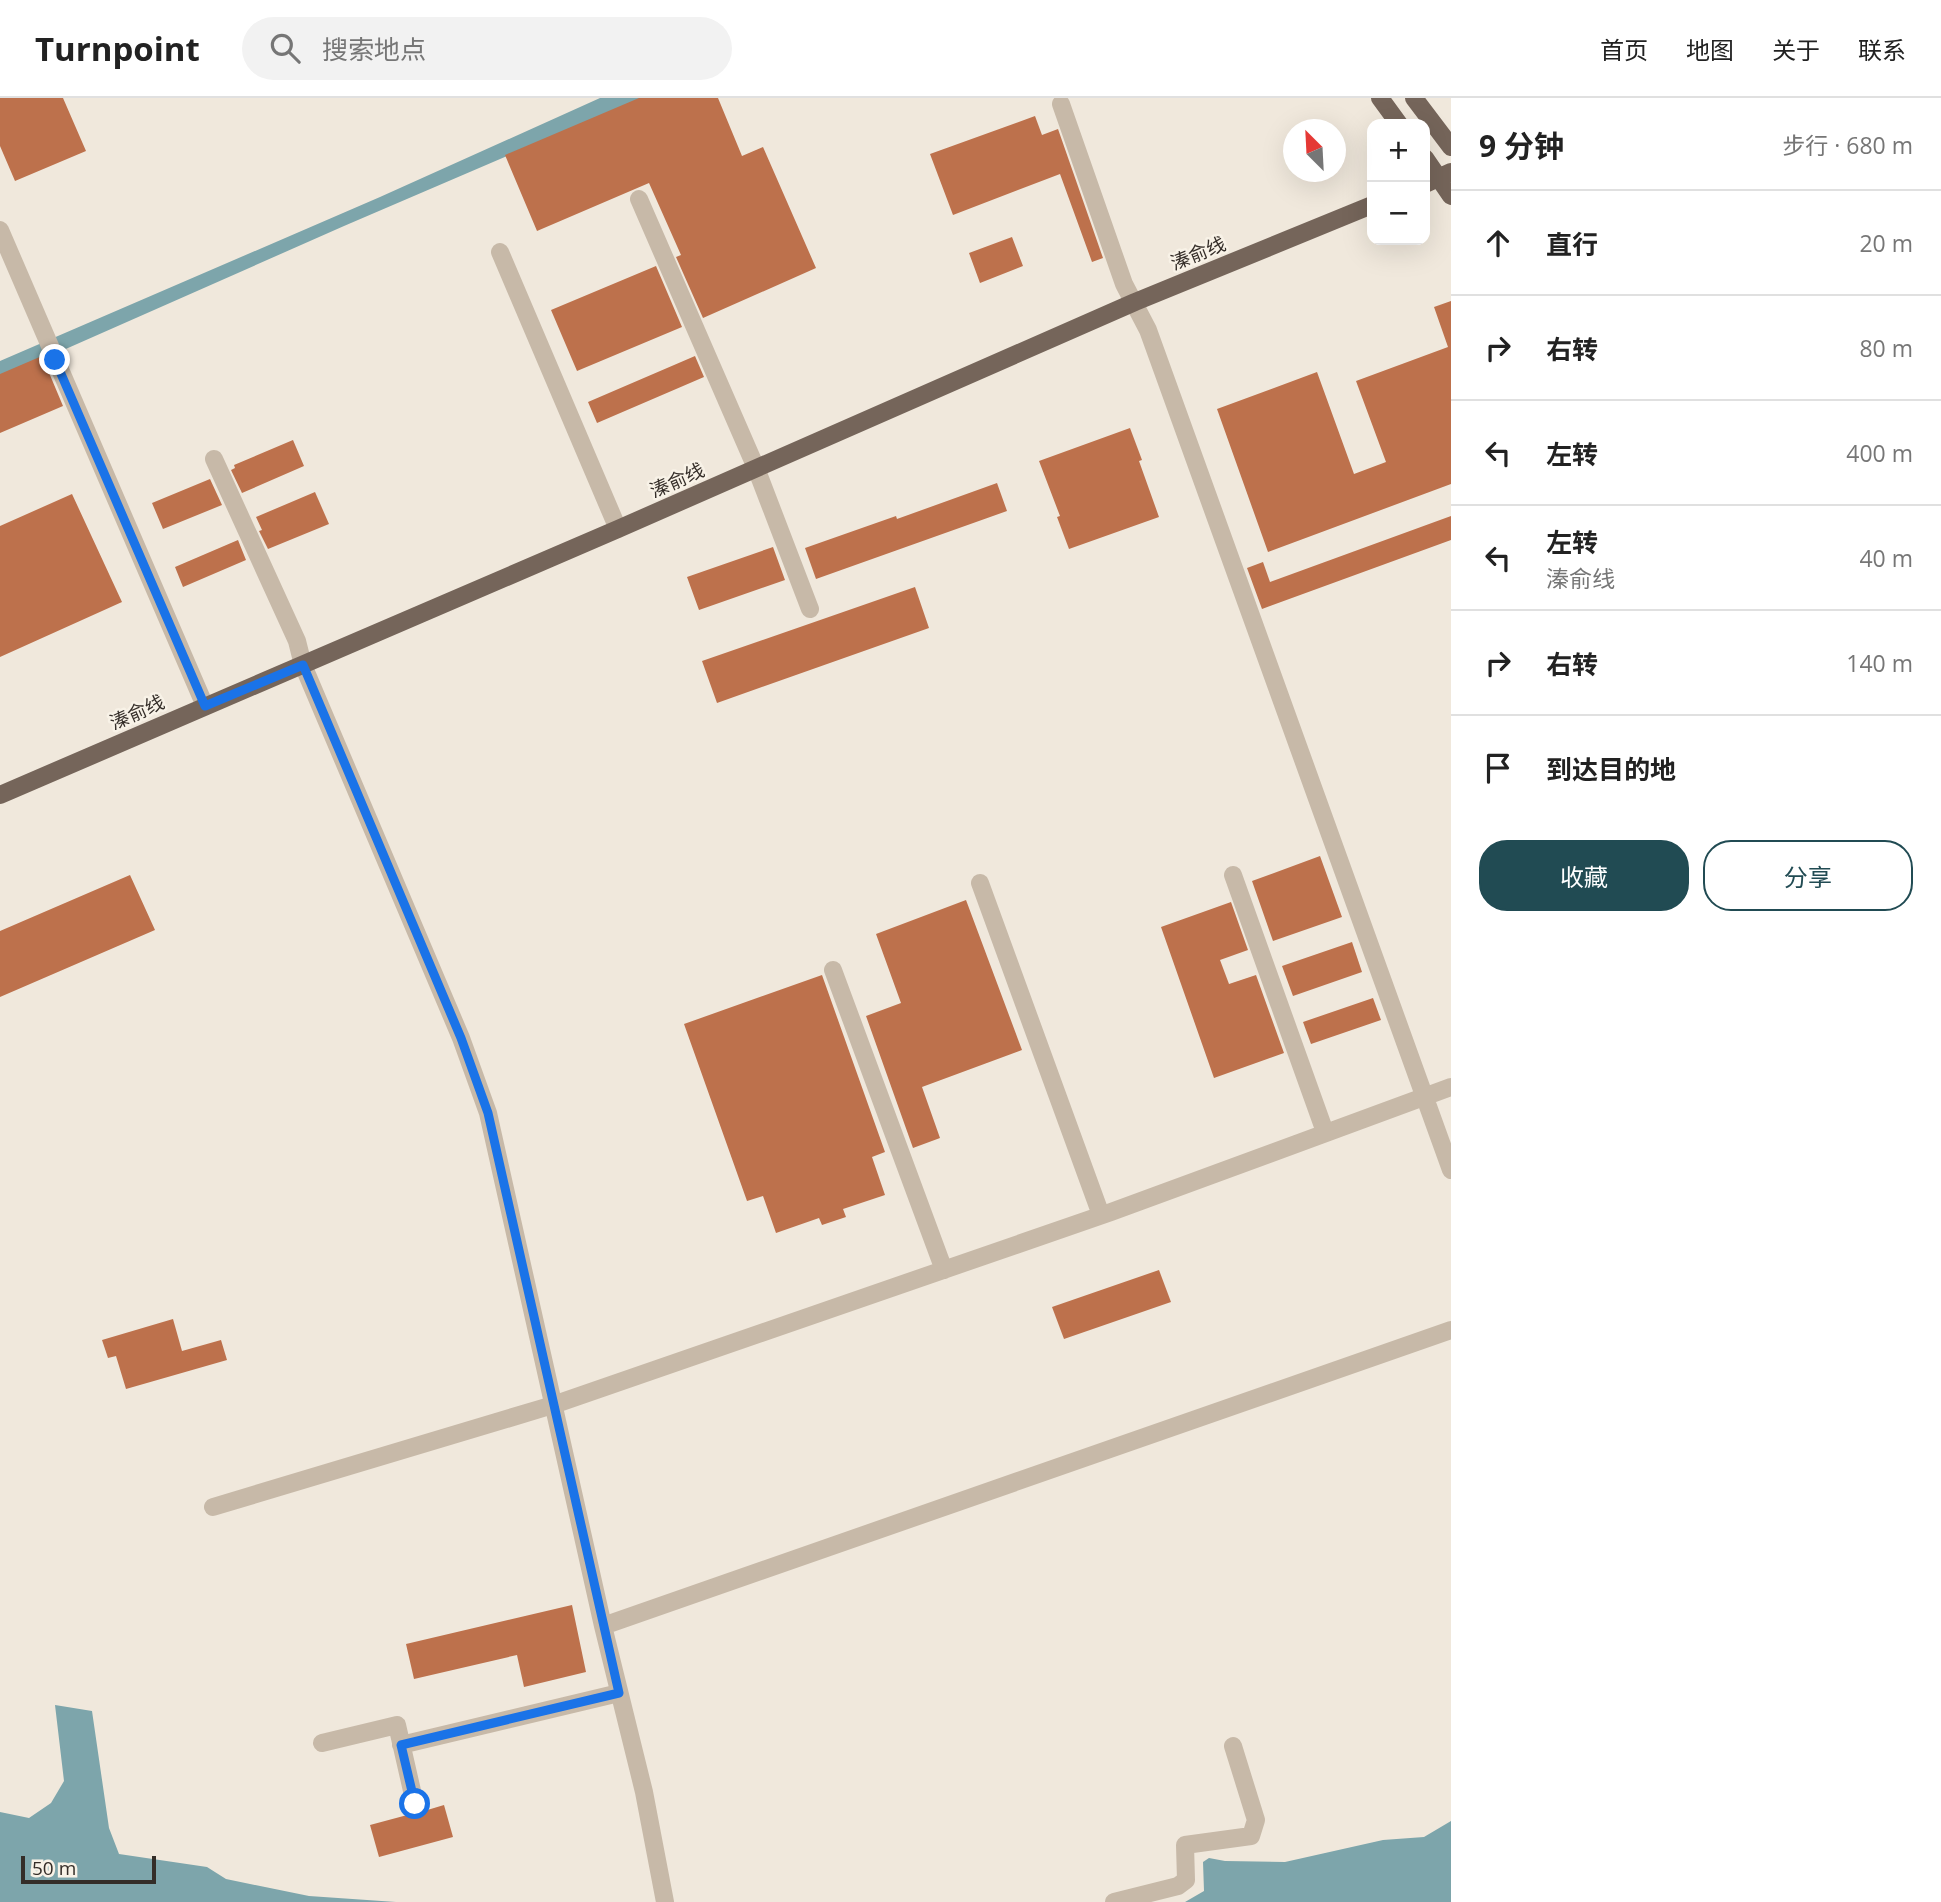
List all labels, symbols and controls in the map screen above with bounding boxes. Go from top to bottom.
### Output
search box [242,17,732,80]
text: Turnpoint [35,26,200,71]
icon: search [266,29,304,67]
text: 搜索地点 [322,31,426,67]
text: 首页 [1600,33,1648,66]
text: 地图 [1686,33,1734,66]
text: 关于 [1772,33,1820,66]
text: 联系 [1858,33,1906,66]
north arrow [1283,119,1346,182]
map controls [1367,119,1430,245]
button: + [1367,119,1430,182]
text: 9 分钟 [1479,125,1564,166]
text: 步行 · 680 m [1782,129,1913,161]
button: − [1367,182,1430,245]
icon: ahead [1479,224,1517,262]
text: 直行 [1546,226,1598,262]
text: 20 m [1859,227,1913,259]
street label: 溱俞线 [1167,230,1229,276]
icon: right [1479,329,1517,367]
text: 右转 [1546,331,1598,367]
text: 80 m [1859,332,1913,364]
route end [39,344,70,375]
icon: left [1479,434,1517,472]
text: 左转 [1546,436,1598,472]
text: 400 m [1846,437,1913,469]
street label: 溱俞线 [646,457,708,503]
text: 左转 [1546,524,1598,560]
icon: left [1479,539,1517,577]
text: 40 m [1859,542,1913,574]
text: 溱俞线 [1546,562,1615,594]
icon: right [1479,644,1517,682]
text: 右转 [1546,646,1598,682]
text: 140 m [1846,647,1913,679]
street label: 溱俞线 [106,689,168,735]
icon: arrive [1479,749,1517,787]
text: 到达目的地 [1546,751,1676,787]
button: 收藏 [1479,840,1689,911]
button: 分享 [1703,840,1913,911]
route start [399,1788,430,1819]
scale bar [21,1853,156,1885]
text: 50 m [32,1855,76,1881]

